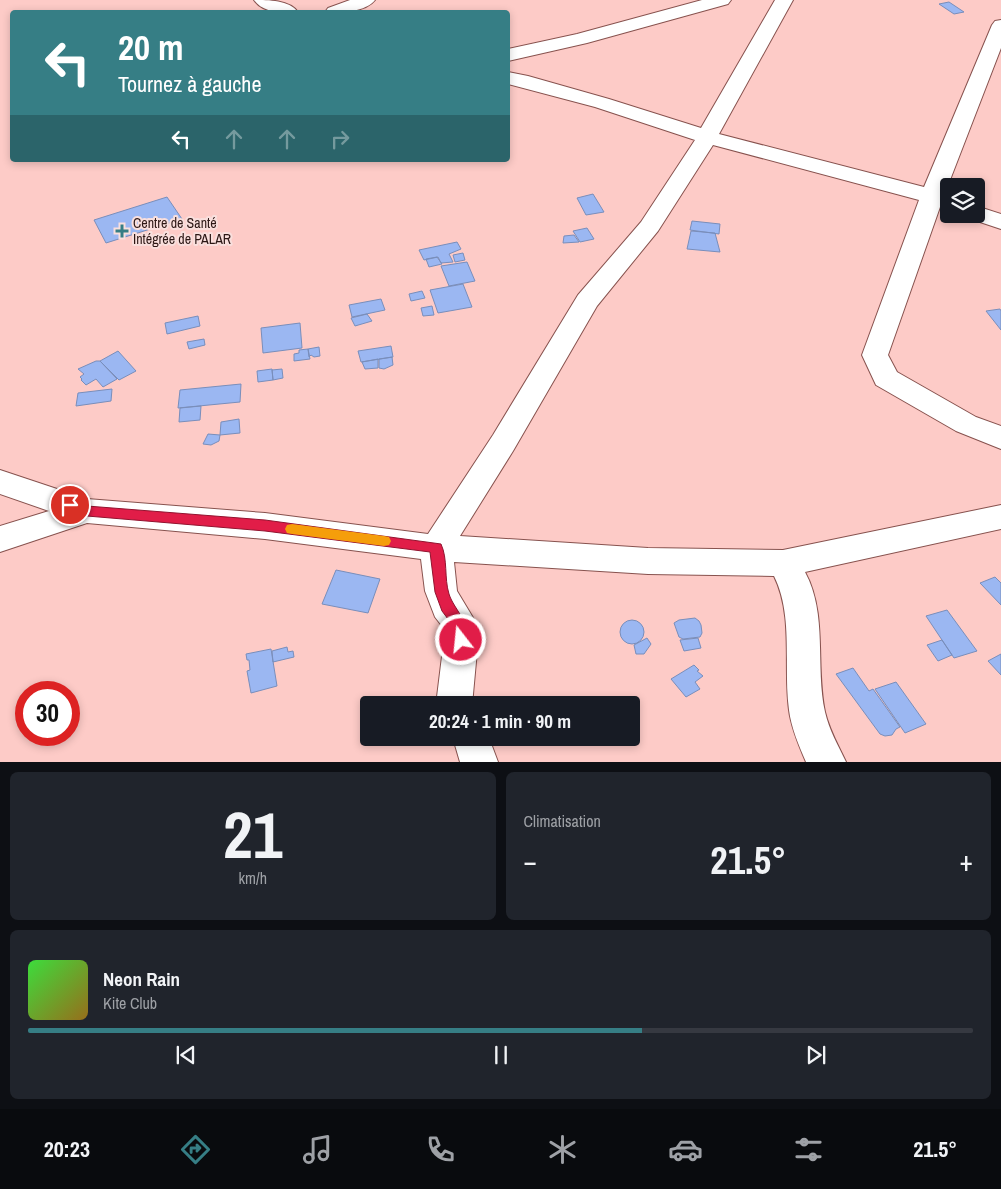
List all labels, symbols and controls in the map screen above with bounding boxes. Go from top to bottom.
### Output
text: 20 m [118,24,183,71]
icon: left [35,30,100,95]
text: Tournez à gauche [118,69,261,99]
icon: left [167,125,195,153]
icon: ahead [220,125,248,153]
icon: ahead [273,125,301,153]
icon: right [326,125,354,153]
map controls [940,178,985,223]
button: layers [940,178,985,223]
place label: Centre de Santé Intégrée de PALAR [133,214,231,248]
marker: Centre de Santé Intégrée de PALAR [115,224,129,238]
pin [49,484,91,526]
icon: arrive [56,491,84,519]
position arrow [434,613,486,665]
speed limit sign: 30 [15,681,80,746]
text: 20:24 · 1 min · 90 m [429,708,571,734]
text: 21 [223,791,282,878]
text: Climatisation [524,810,601,832]
text: 21.5° [710,835,786,886]
text: − [524,842,537,880]
text: + [960,842,973,880]
text: km/h [239,867,267,889]
text: Neon Rain [103,966,180,992]
text: Kite Club [103,992,157,1014]
icon: previous [172,1041,200,1069]
icon: pause [487,1041,515,1069]
icon: next [802,1041,830,1069]
icon: directions [178,1132,213,1167]
icon: music [300,1132,335,1167]
icon: phone [423,1132,458,1167]
icon: climate [545,1132,580,1167]
icon: car [668,1132,703,1167]
icon: filters [791,1132,826,1167]
text: 20:23 [44,1134,90,1164]
text: 21.5° [913,1134,957,1164]

